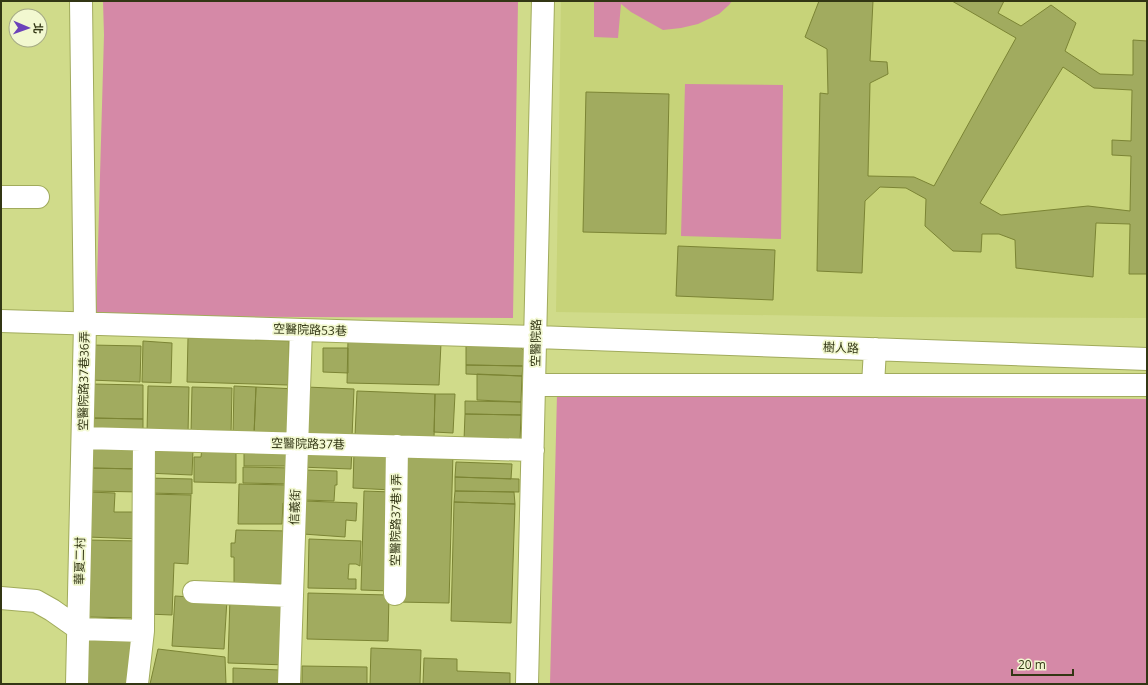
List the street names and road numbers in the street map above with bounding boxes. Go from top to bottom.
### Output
street label: 空醫院路 [527,319,544,367]
street label: 空醫院路53巷 [273,320,347,339]
street label: 空醫院路37巷36弄 [74,331,93,431]
street label: 樹人路 [823,338,859,357]
street label: 空醫院路37巷 [271,434,345,453]
street label: 空醫院路37巷1弄 [386,474,405,566]
street label: 信義街 [285,489,304,525]
street label: 華夏二村 [71,536,88,585]

